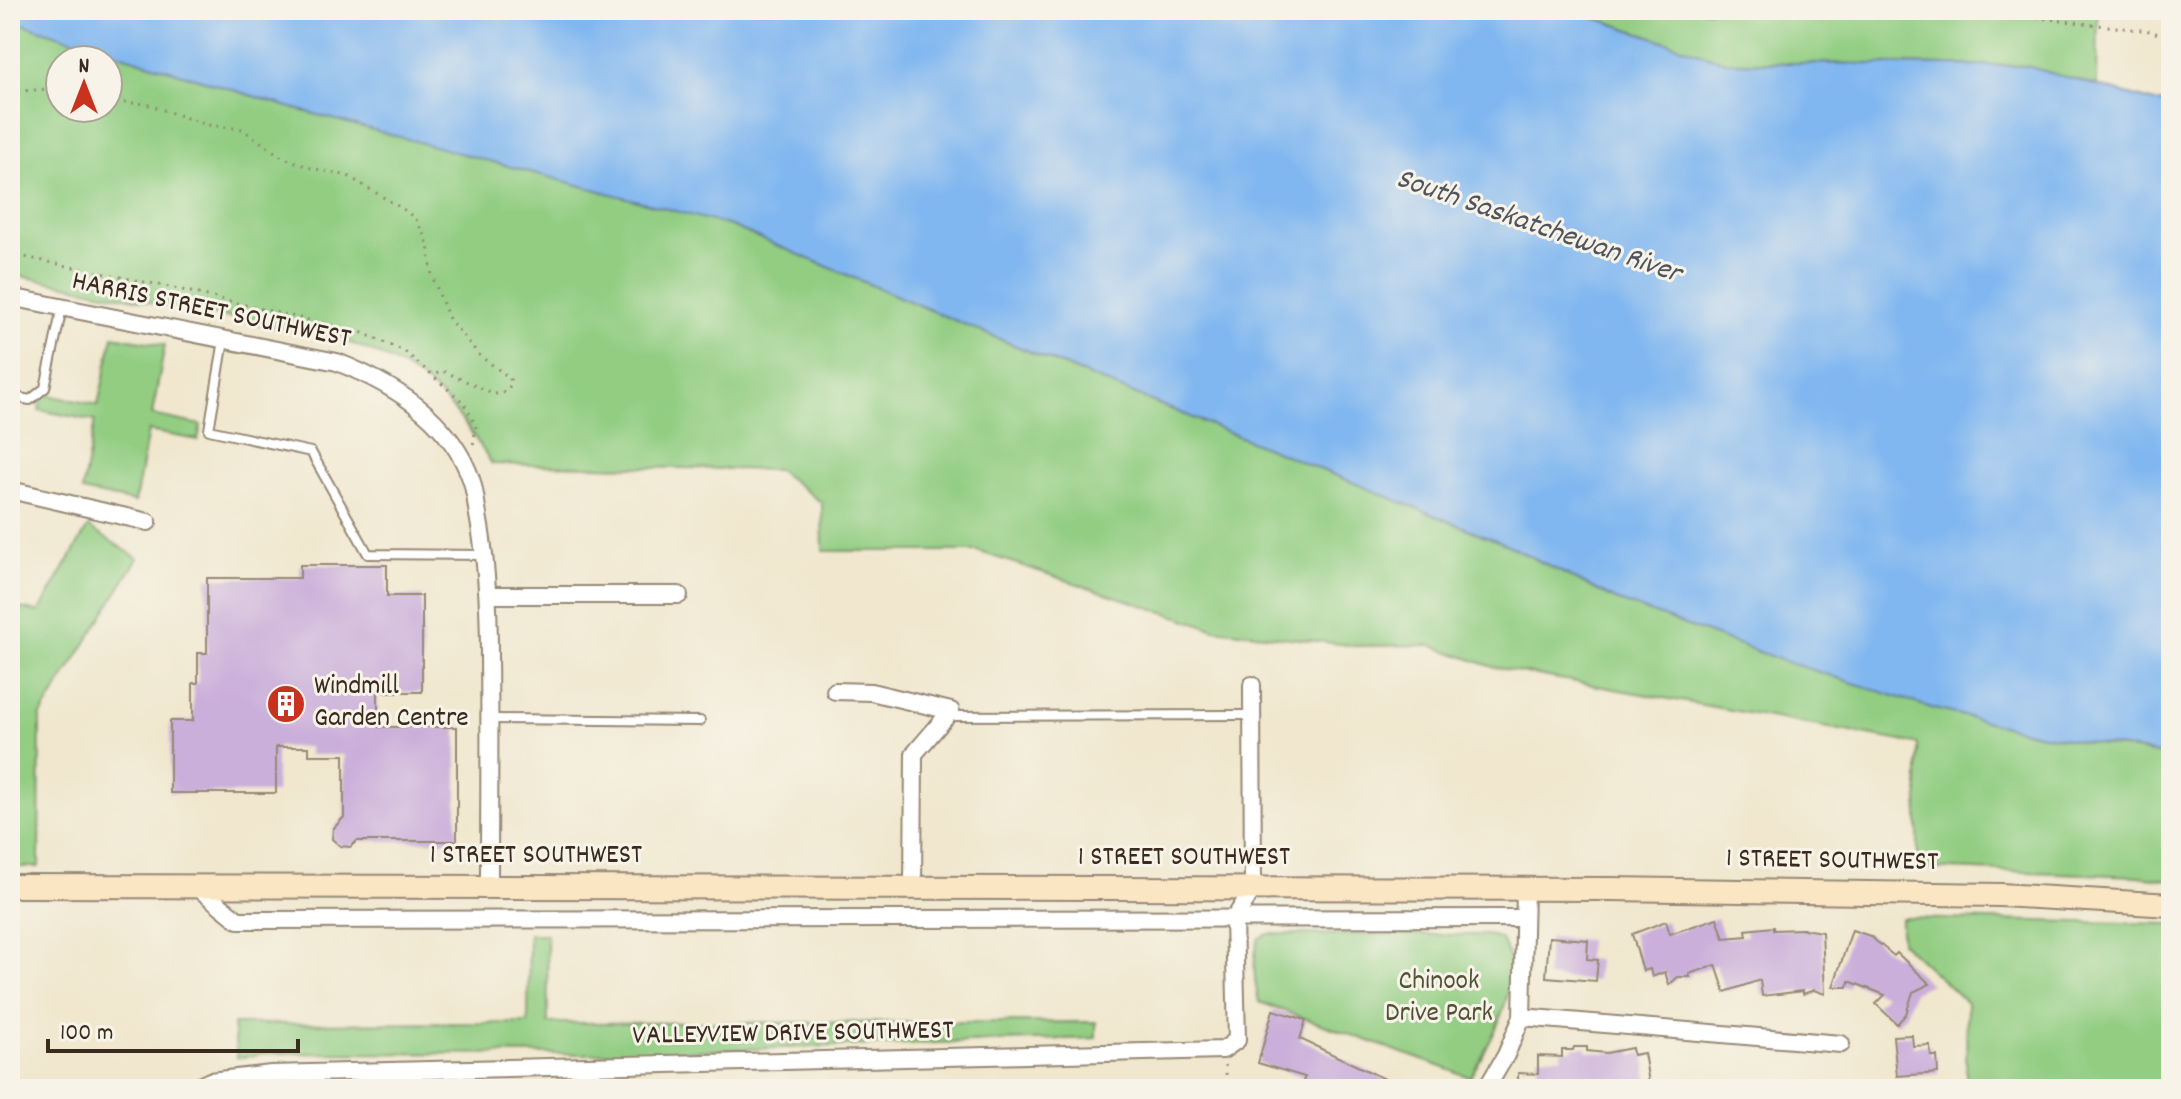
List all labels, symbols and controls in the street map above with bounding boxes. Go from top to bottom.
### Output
north arrow [44,44,124,124]
text: N [79,52,90,83]
water label: South Saskatchewan River [1390,159,1689,298]
street label: HARRIS STREET SOUTHWEST [68,263,354,361]
place label: Windmill Garden Centre [314,668,469,740]
building icon: Windmill Garden Centre [265,683,307,725]
street label: 1 STREET SOUTHWEST [430,837,642,877]
street label: 1 STREET SOUTHWEST [1078,839,1290,879]
street label: 1 STREET SOUTHWEST [1725,840,1939,884]
park label: Chinook Drive Park [1385,963,1493,1035]
scale bar [48,1003,298,1053]
street label: VALLEYVIEW DRIVE SOUTHWEST [632,1012,954,1058]
text: 100 m [60,1017,113,1051]

